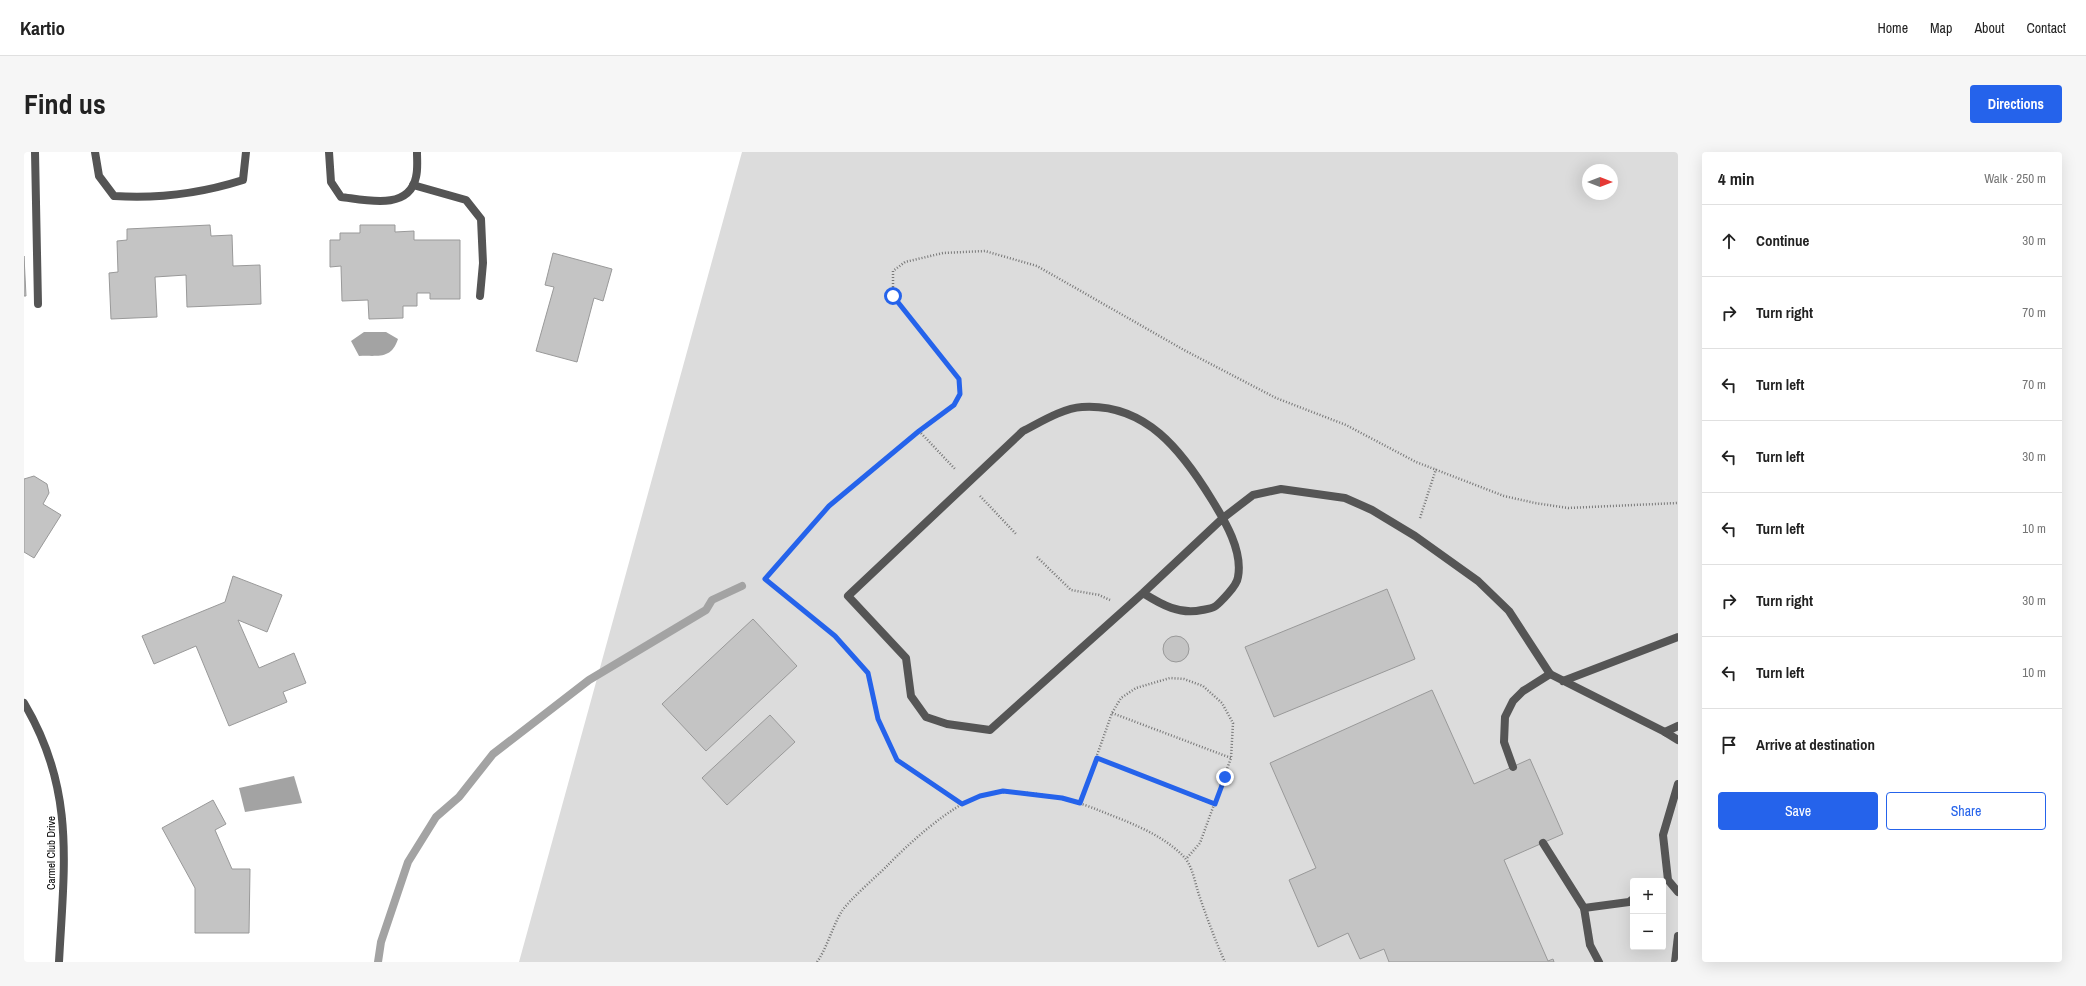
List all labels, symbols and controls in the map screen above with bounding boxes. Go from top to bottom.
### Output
text: Kartio [20,15,65,41]
text: Home [1877,19,1908,37]
text: Map [1930,19,1952,37]
text: About [1974,19,2004,37]
text: Contact [2026,19,2066,37]
text: Find us [24,85,106,123]
button: Directions [1970,85,2062,123]
north arrow [1582,164,1618,200]
text: 4 min [1718,167,1754,190]
text: Walk · 250 m [1984,170,2046,187]
icon: ahead [1718,230,1740,252]
text: Continue [1756,230,1809,251]
text: 30 m [2022,232,2046,249]
route start [884,287,902,305]
icon: right [1718,302,1740,324]
text: Turn right [1756,302,1813,323]
text: 70 m [2022,304,2046,321]
icon: left [1718,374,1740,396]
text: Turn left [1756,374,1804,395]
text: 70 m [2022,376,2046,393]
icon: left [1718,446,1740,468]
text: Turn left [1756,446,1804,467]
text: 30 m [2022,448,2046,465]
icon: left [1718,518,1740,540]
text: Turn left [1756,518,1804,539]
text: 10 m [2022,520,2046,537]
icon: right [1718,590,1740,612]
text: Turn right [1756,590,1813,611]
text: 30 m [2022,592,2046,609]
icon: left [1718,662,1740,684]
text: Turn left [1756,662,1804,683]
text: 10 m [2022,664,2046,681]
icon: arrive [1718,734,1740,756]
text: Arrive at destination [1756,734,1875,755]
route end [1216,768,1234,786]
button: Save [1718,792,1878,830]
button: Share [1886,792,2046,830]
street label: Carmel Club Drive [44,816,58,890]
map controls [1630,878,1666,950]
button: + [1630,878,1666,914]
button: − [1630,914,1666,950]

